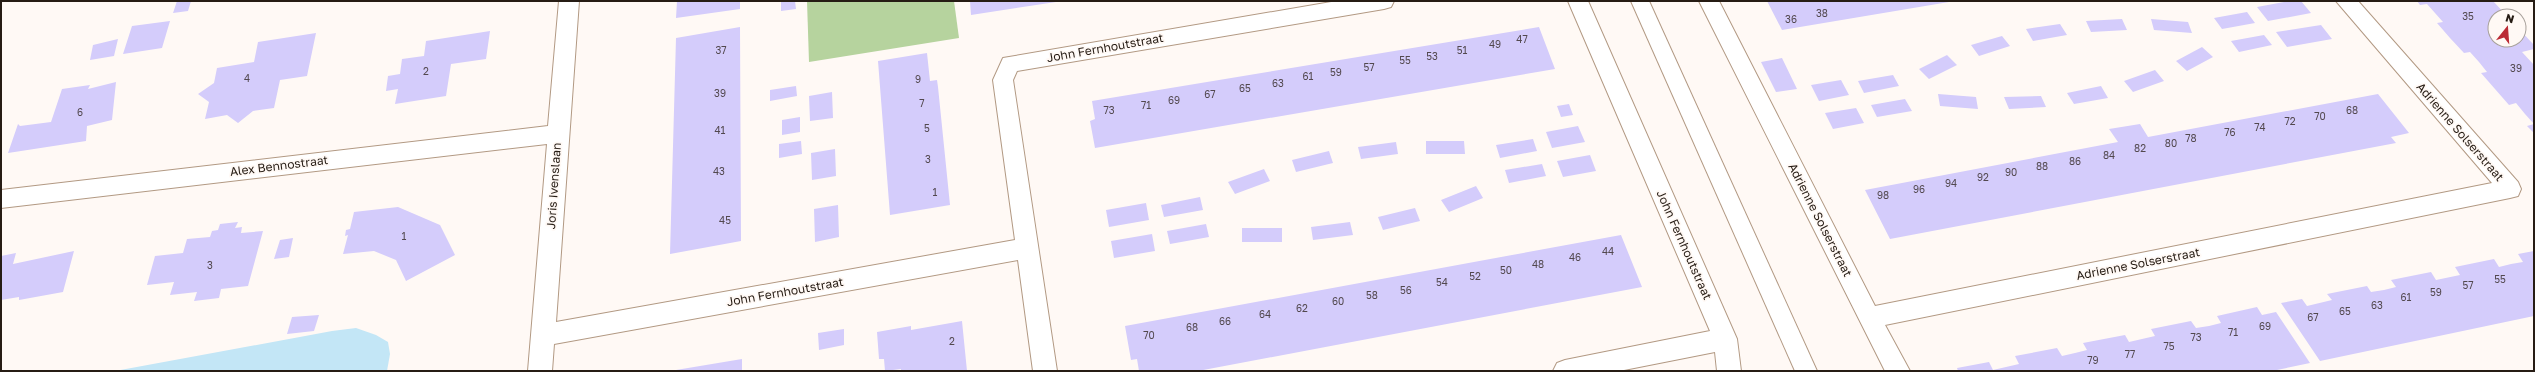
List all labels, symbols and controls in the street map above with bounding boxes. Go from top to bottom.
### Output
house number: 38 [1816,7,1828,19]
north arrow [2487,8,2527,48]
house number: 35 [2462,10,2474,22]
text: N [2504,11,2516,25]
house number: 36 [1785,13,1797,25]
street label: John Fernhoutstraat [1045,30,1165,65]
house number: 47 [1516,33,1528,45]
house number: 49 [1489,38,1501,50]
house number: 37 [715,44,727,56]
house number: 51 [1457,44,1467,56]
house number: 53 [1426,50,1438,62]
house number: 55 [1399,54,1411,66]
house number: 57 [1363,61,1375,73]
house number: 39 [2510,62,2522,74]
house number: 2 [423,65,429,77]
house number: 59 [1330,66,1342,78]
house number: 61 [1303,70,1314,82]
house number: 4 [244,72,250,84]
house number: 9 [915,73,921,85]
house number: 63 [1272,77,1284,89]
street label: Adrienne Solserstraat [2414,79,2507,184]
house number: 65 [1239,82,1251,94]
house number: 39 [714,87,726,99]
house number: 67 [1204,88,1216,100]
house number: 69 [1168,94,1180,106]
house number: 7 [919,97,925,109]
house number: 71 [1141,99,1151,111]
house number: 73 [1103,104,1115,116]
house number: 68 [2346,104,2358,116]
house number: 6 [77,106,83,118]
house number: 70 [2314,110,2326,122]
house number: 72 [2284,115,2296,127]
house number: 74 [2254,121,2266,133]
house number: 5 [924,122,930,134]
house number: 41 [715,124,726,136]
house number: 76 [2224,126,2236,138]
house number: 78 [2185,132,2197,144]
house number: 80 [2165,137,2177,149]
street label: Joris Ivenslaan [543,142,564,230]
house number: 82 [2134,142,2146,154]
house number: 84 [2103,149,2115,161]
street label: Alex Bennostraat [229,152,329,179]
house number: 3 [925,153,931,165]
house number: 86 [2069,155,2081,167]
street label: Adrienne Solserstraat [1785,160,1856,279]
house number: 88 [2036,160,2048,172]
house number: 43 [713,165,725,177]
house number: 90 [2005,166,2017,178]
house number: 92 [1977,171,1989,183]
house number: 94 [1945,177,1957,189]
house number: 96 [1913,183,1925,195]
house number: 1 [933,186,938,198]
street label: John Fernhoutstraat [1654,188,1715,302]
house number: 98 [1877,189,1889,201]
house number: 45 [719,214,731,226]
house number: 1 [402,230,407,242]
street label: Adrienne Solserstraat [2075,244,2201,283]
house number: 44 [1602,245,1614,257]
house number: 46 [1569,251,1581,263]
house number: 48 [1532,258,1544,270]
house number: 3 [207,259,213,271]
house number: 50 [1500,264,1512,276]
house number: 52 [1469,270,1481,282]
house number: 55 [2494,273,2506,285]
street label: John Fernhoutstraat [725,274,845,309]
house number: 54 [1436,276,1448,288]
house number: 57 [2462,279,2474,291]
house number: 56 [1400,284,1412,296]
house number: 59 [2430,286,2442,298]
house number: 58 [1366,289,1378,301]
house number: 61 [2401,291,2412,303]
house number: 60 [1332,295,1344,307]
house number: 63 [2371,299,2383,311]
house number: 62 [1296,302,1308,314]
house number: 65 [2339,305,2351,317]
house number: 64 [1259,308,1271,320]
house number: 67 [2307,311,2319,323]
house number: 66 [1219,315,1231,327]
house number: 69 [2259,320,2271,332]
house number: 68 [1186,321,1198,333]
house number: 71 [2228,326,2238,338]
house number: 70 [1143,329,1155,341]
house number: 73 [2190,331,2202,343]
house number: 2 [949,335,955,347]
house number: 75 [2163,340,2175,352]
house number: 77 [2125,348,2135,360]
house number: 79 [2087,354,2099,366]

